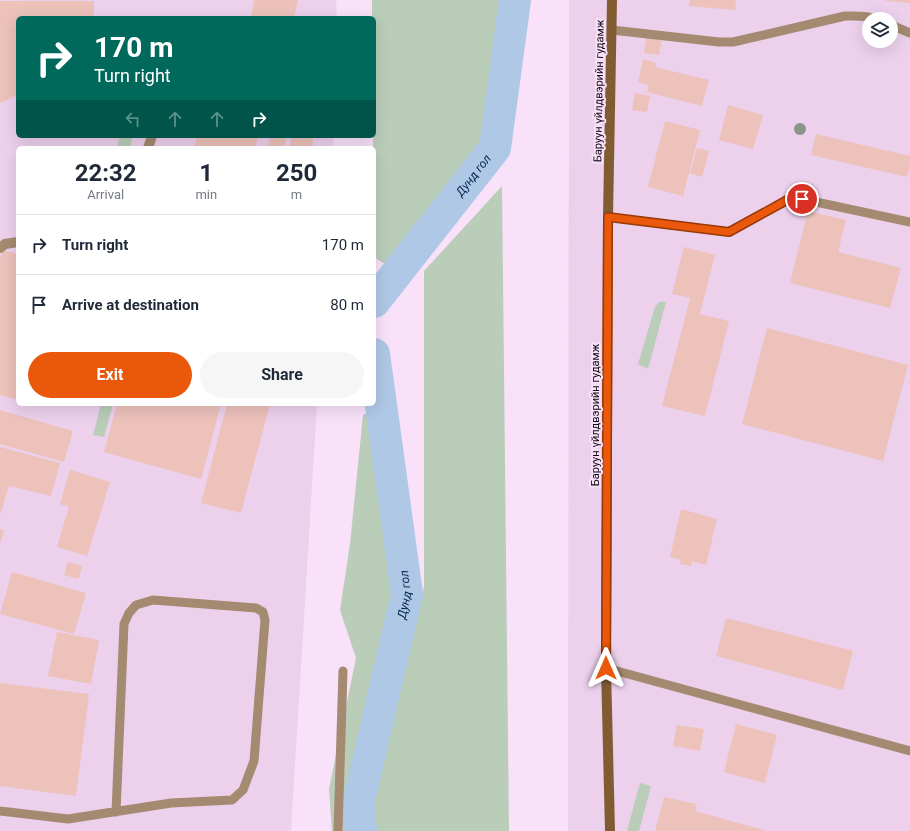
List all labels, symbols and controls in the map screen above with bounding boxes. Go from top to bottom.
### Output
map controls [862,12,898,48]
button: layers [862,12,898,48]
street label: Баруун үйлдвэрийн гудамж [591,19,607,162]
text: 170 m [94,31,173,64]
icon: right [28,32,80,84]
text: Turn right [94,65,171,86]
icon: left [122,108,144,130]
icon: ahead [164,108,186,130]
icon: ahead [206,108,228,130]
icon: right [248,108,270,130]
water label: Дунд гол [452,152,494,200]
text: 22:32 [75,159,137,187]
text: 1 [199,159,213,187]
text: 250 [276,159,317,187]
pin [785,182,819,216]
text: Arrival [87,187,124,202]
text: min [195,187,217,202]
text: m [291,187,302,202]
icon: arrive [791,188,813,210]
icon: right [28,234,50,256]
text: Turn right [62,236,128,254]
text: 170 m [322,236,364,254]
icon: arrive [28,294,50,316]
text: Arrive at destination [62,296,199,314]
text: 80 m [330,296,364,314]
street label: Баруун үйлдвэрийн гудамж [589,343,602,486]
button: Exit [28,352,192,398]
button: Share [200,352,364,398]
water label: Дунд гол [394,569,414,621]
position arrow [585,647,627,689]

